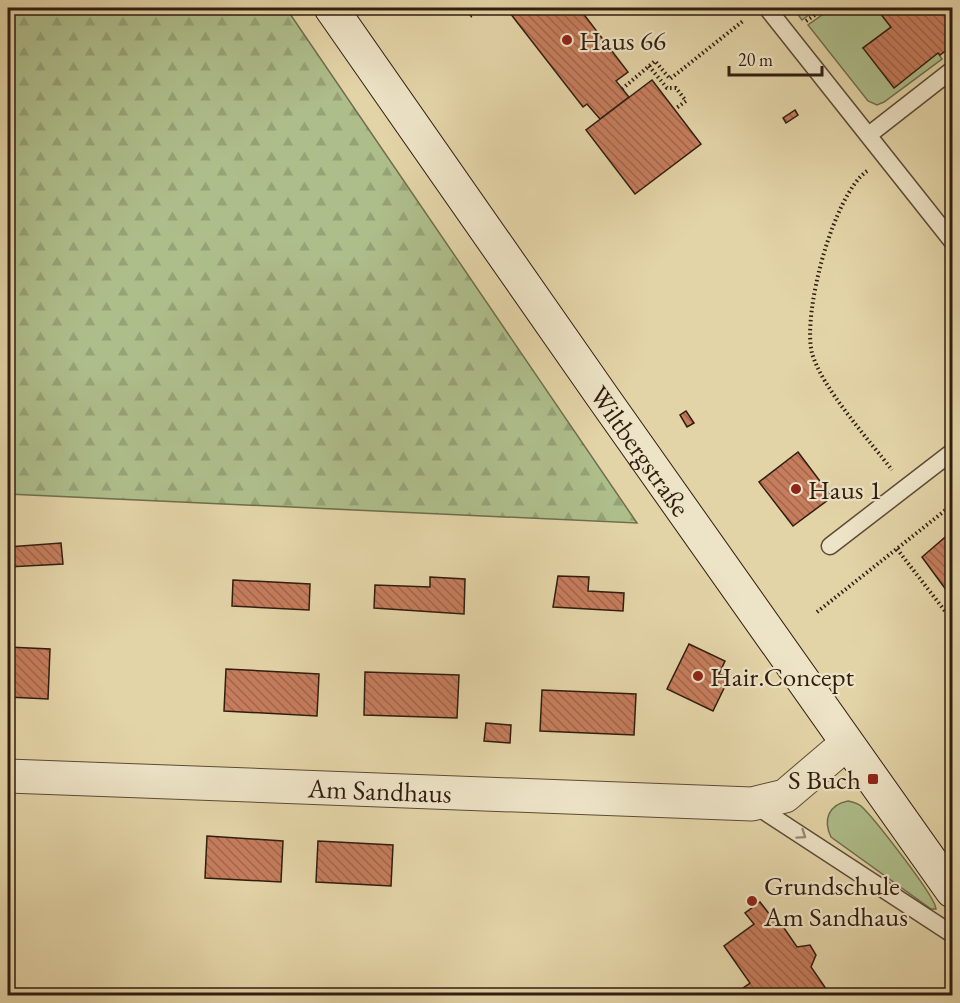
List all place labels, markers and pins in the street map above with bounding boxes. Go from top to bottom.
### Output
place label: Haus 66 [579,23,666,58]
marker: Haus 66 [560,33,574,47]
place label: Haus 1 [808,472,882,507]
marker: Haus 1 [789,482,803,496]
place label: Hair.Concept [710,659,854,694]
marker: Hair.Concept [691,669,705,683]
place label: S Buch [788,762,861,797]
marker: S Buch [866,772,880,786]
place label: Grundschule Am Sandhaus [763,868,908,934]
marker: Grundschule Am Sandhaus [745,894,759,908]

